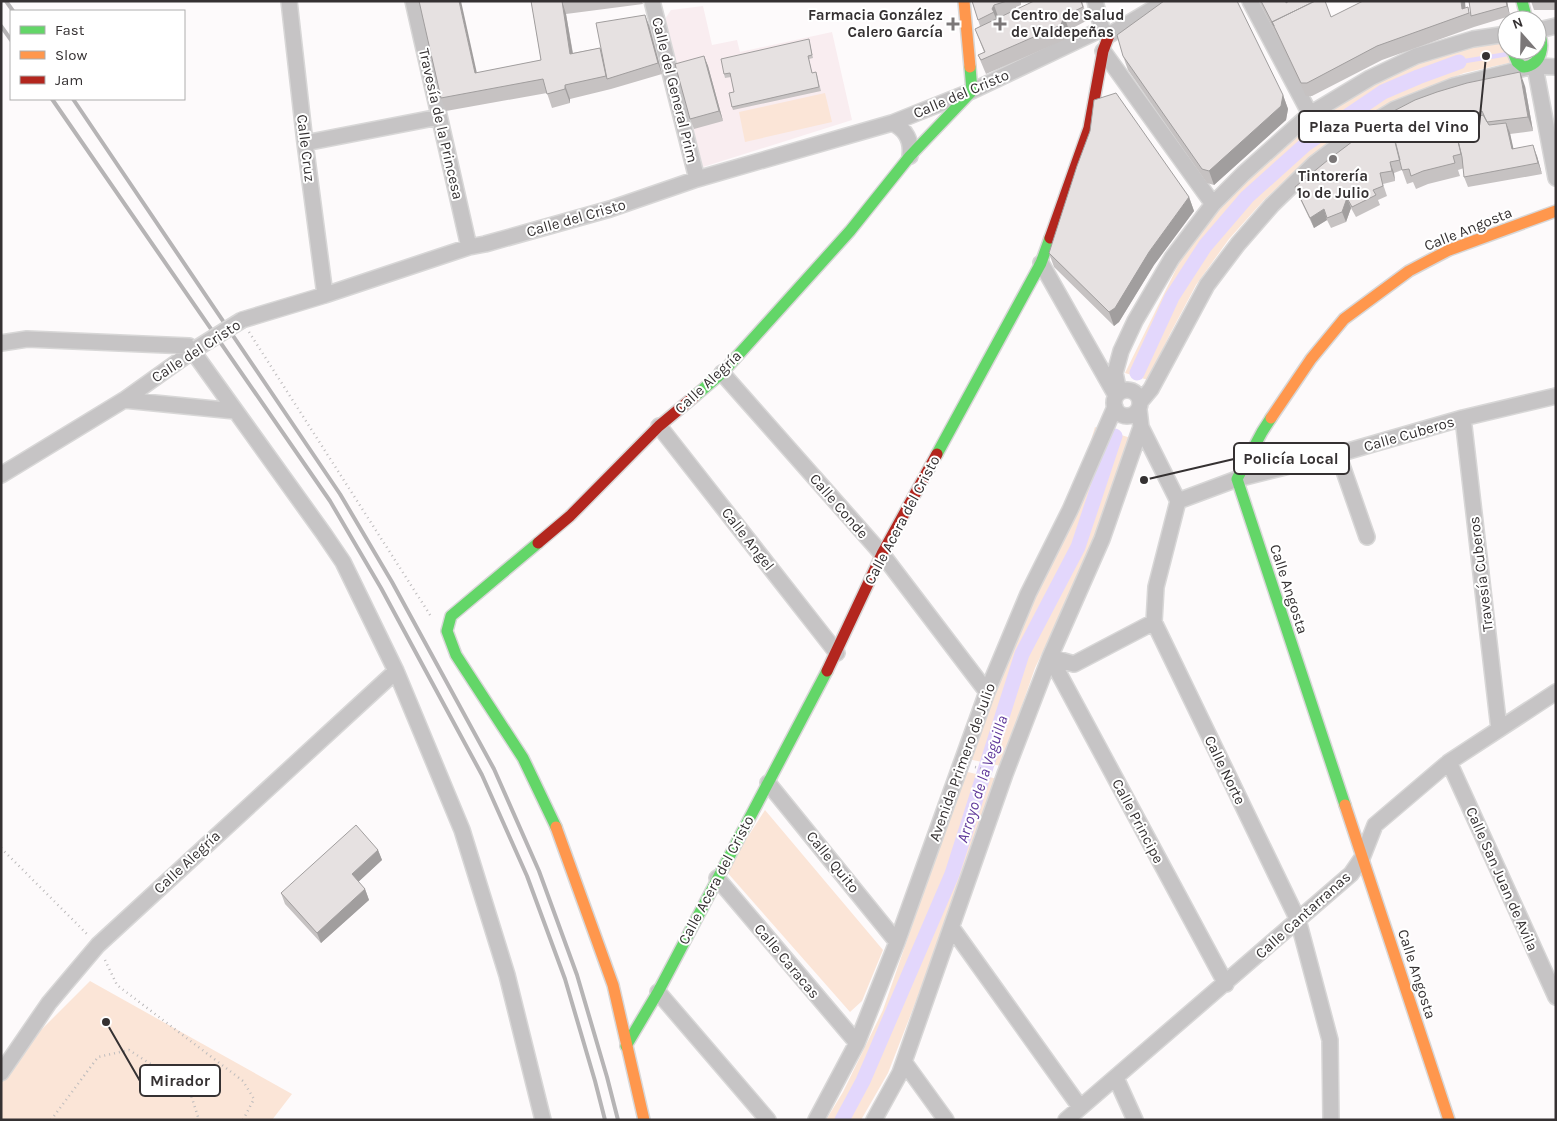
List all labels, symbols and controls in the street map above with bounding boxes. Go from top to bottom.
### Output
place label: Farmacia González Calero García [808,6,943,41]
place label: Centro de Salud de Valdepeñas [1011,6,1124,41]
legend [10,10,185,100]
north arrow [1497,10,1547,60]
text: N [1510,14,1525,33]
street label: Calle del General Prim [648,15,702,165]
marker: Centro de Salud de Valdepeñas [993,17,1007,31]
marker: Farmacia González Calero García [947,18,959,30]
text: Fast [55,21,85,39]
text: Slow [55,46,87,64]
street label: Travesía de la Princesa [415,47,467,201]
street label: Calle del Cristo [910,66,1012,122]
text: Jam [55,71,83,89]
callout: Plaza Puerta del Vino [1299,111,1479,142]
street label: Calle Cruz [293,113,319,183]
text: Plaza Puerta del Vino [1309,117,1469,136]
marker: Tintorería 1º de Julio [1327,153,1339,165]
place label: Tintorería 1º de Julio [1297,167,1369,202]
street label: Calle del Cristo [524,195,628,241]
street label: Calle Angosta [1421,203,1515,255]
street label: Calle del Cristo [148,316,244,386]
street label: Calle Alegría [671,347,745,417]
street label: Calle Cuberos [1362,412,1456,456]
callout: Policía Local [1234,443,1349,474]
text: Policía Local [1243,449,1339,468]
street label: Calle Acera del Cristo [860,452,944,588]
street label: Calle Conde [806,470,872,542]
street label: Calle Angel [718,504,778,574]
street label: Travesía Cuberos [1465,515,1497,633]
street label: Calle Angosta [1266,542,1312,636]
street label: Avenida Primero de Julio [925,680,999,844]
water label: Arroyo de la Veguilla [952,713,1012,845]
street label: Calle Norte [1201,733,1249,807]
street label: Calle Principe [1108,776,1168,866]
street label: Calle San Juan de Avila [1462,804,1542,954]
street label: Calle Acera del Cristo [674,812,758,948]
street label: Calle Alegría [150,827,224,897]
street label: Calle Quito [803,827,863,897]
street label: Calle Cantarranas [1252,868,1354,962]
street label: Calle Caracas [750,920,824,1002]
street label: Calle Angosta [1394,927,1440,1021]
callout: Mirador [140,1065,220,1096]
text: Mirador [150,1071,211,1090]

